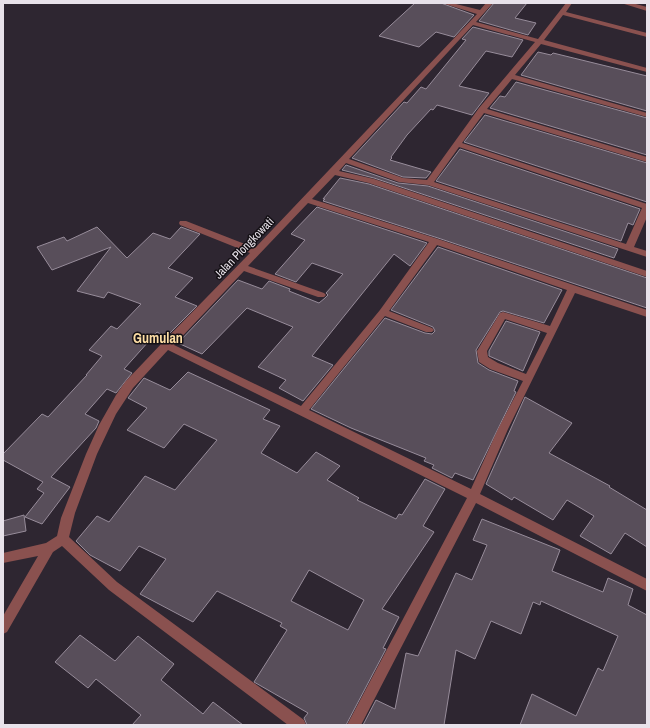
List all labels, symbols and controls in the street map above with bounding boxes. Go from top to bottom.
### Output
street label: Jalan Plongkowati [211,214,277,282]
district label: Gumulan [133,329,183,347]

